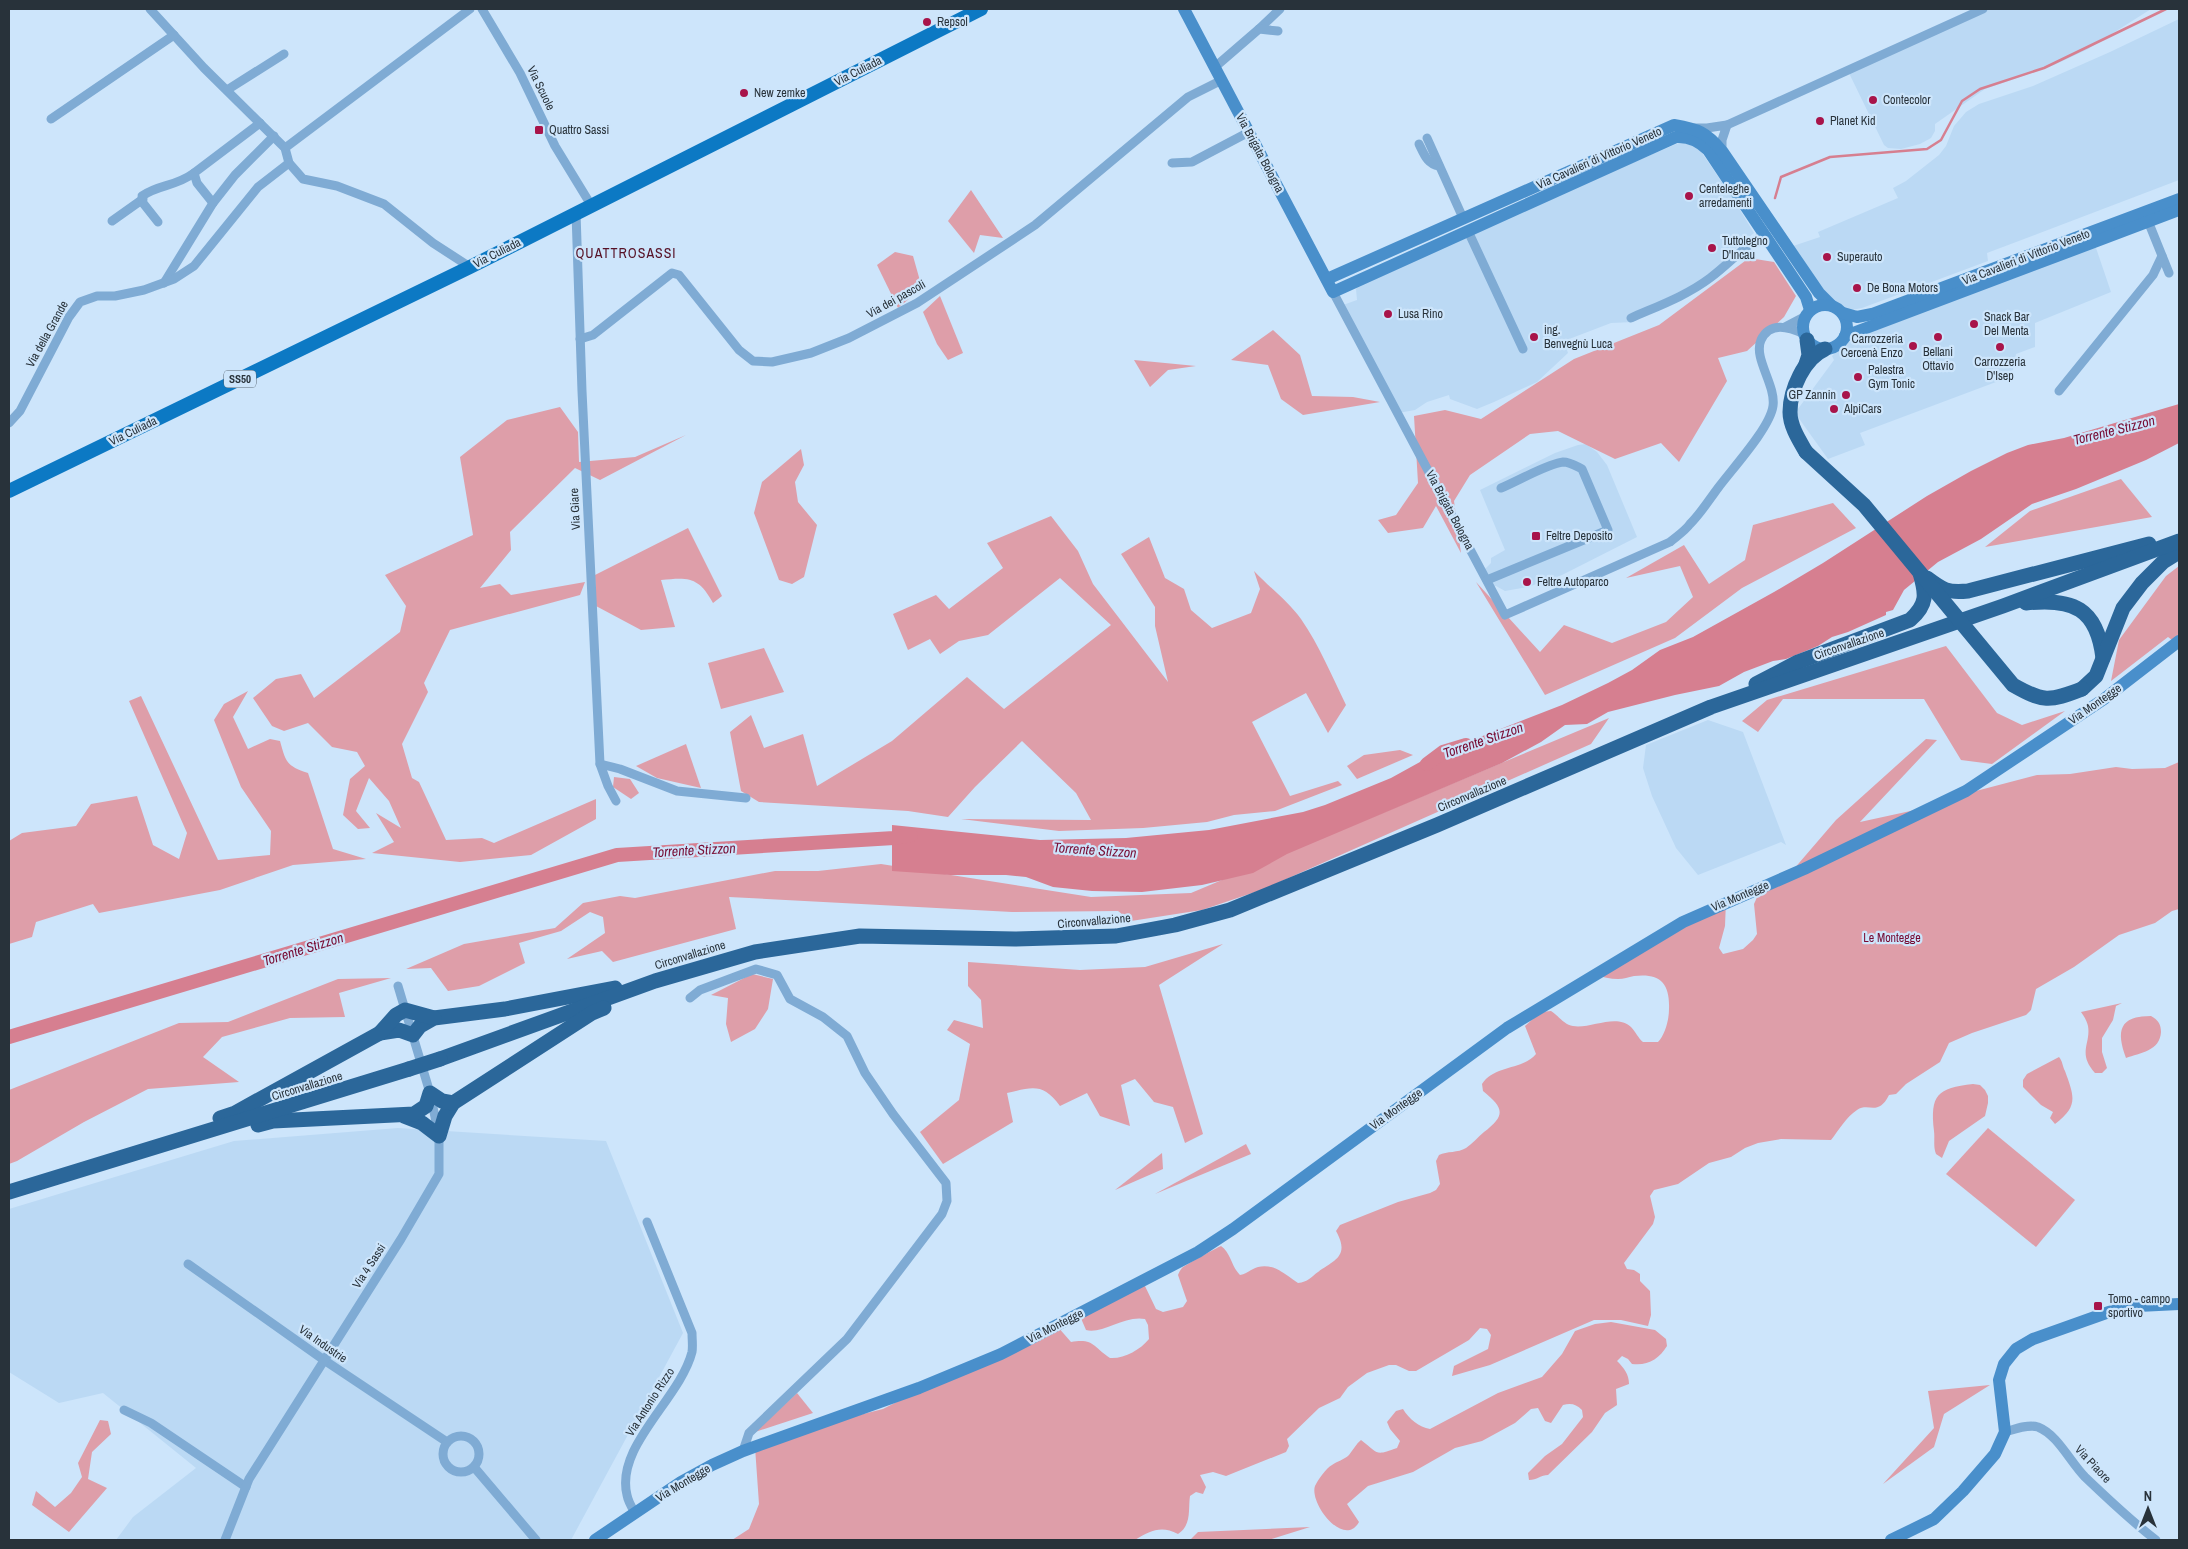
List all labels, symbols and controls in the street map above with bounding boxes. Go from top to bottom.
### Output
place label: Repsol [937,14,968,30]
marker: Repsol [921,16,933,28]
street label: Via Culiada [832,52,885,90]
street label: Via Scuole [523,63,559,113]
place label: New zemke [754,85,805,101]
marker: New zemke [738,87,750,99]
place label: Contecolor [1883,92,1931,108]
marker: Contecolor [1867,94,1879,106]
street label: Via Brigata Bologna [1232,110,1288,196]
place label: Planet Kid [1830,113,1875,129]
marker: Planet Kid [1814,115,1826,127]
place label: Quattro Sassi [549,122,609,138]
street label: Via Cavalieri di Vittorio Veneto [1534,123,1664,193]
marker: Quattro Sassi [533,124,545,136]
place label: Centeleghe arredamenti [1699,181,1752,211]
marker: Centeleghe arredamenti [1683,190,1695,202]
street label: Via Cavalieri di Vittorio Veneto [1960,225,2092,289]
place label: Tuttolegno D'Incau [1722,233,1768,263]
street label: Via Culiada [471,234,524,272]
marker: Tuttolegno D'Incau [1706,242,1718,254]
district label: QUATTROSASSI [575,244,677,262]
place label: Superauto [1837,249,1882,265]
marker: Superauto [1821,251,1833,263]
street label: Via dei pascoli [864,276,928,322]
place label: De Bona Motors [1867,280,1938,296]
marker: De Bona Motors [1851,282,1863,294]
street label: Via della Grande [22,298,72,370]
place label: Lusa Rino [1398,306,1443,322]
marker: Lusa Rino [1382,308,1394,320]
place label: Snack Bar Del Menta [1984,309,2030,339]
marker: Snack Bar Del Menta [1968,318,1980,330]
place label: ing. Benvegnù Luca [1544,322,1613,352]
marker: ing. Benvegnù Luca [1528,331,1540,343]
place label: Carrozzeria Cercenà Enzo [1841,331,1904,361]
marker: Bellani Ottavio [1932,331,1944,343]
marker: Carrozzeria Cercenà Enzo [1907,340,1919,352]
marker: Carrozzeria D'Isep [1994,341,2006,353]
place label: Bellani Ottavio [1922,344,1954,374]
place label: Carrozzeria D'Isep [1974,354,2026,384]
place label: Palestra Gym Tonic [1868,362,1915,392]
road number: SS50 [224,370,256,388]
marker: Palestra Gym Tonic [1852,371,1864,383]
place label: GP Zannin [1789,387,1836,403]
marker: GP Zannin [1840,389,1852,401]
place label: AlpiCars [1843,401,1882,417]
marker: AlpiCars [1828,403,1840,415]
water label: Torrente Stizzon [2071,411,2157,449]
street label: Via Culiada [106,412,160,449]
street label: Via Brigata Bologna [1422,467,1478,553]
street label: Via Giare [566,488,584,530]
place label: Feltre Deposito [1546,528,1613,544]
marker: Feltre Deposito [1530,530,1542,542]
place label: Feltre Autoparco [1537,574,1609,590]
marker: Feltre Autoparco [1521,576,1533,588]
street label: Circonvallazione [1812,625,1886,663]
street label: Via Montegge [2065,680,2125,728]
water label: Torrente Stizzon [1441,718,1525,762]
street label: Circonvallazione [1435,772,1509,816]
water label: Torrente Stizzon [1053,838,1137,862]
water label: Torrente Stizzon [652,839,736,861]
street label: Via Montegge [1709,877,1771,915]
street label: Circonvallazione [1057,910,1131,932]
water label: Torrente Stizzon [261,928,345,970]
park label: Le Montegge [1863,930,1921,946]
street label: Circonvallazione [653,937,727,973]
street label: Circonvallazione [270,1068,344,1104]
street label: Via Montegge [1367,1085,1425,1133]
street label: Via 4 Sassi [349,1241,389,1291]
place label: Tomo - campo sportivo [2108,1291,2170,1321]
marker: Tomo - campo sportivo [2092,1300,2104,1312]
street label: Via Montegge [1024,1305,1086,1347]
street label: Via Industrie [296,1321,350,1367]
street label: Via Antonio Rizzo [622,1365,678,1439]
street label: Via Piaore [2071,1442,2115,1486]
street label: Via Montegge [653,1460,713,1506]
north arrow [2123,1484,2173,1534]
text: N [2144,1487,2152,1505]

